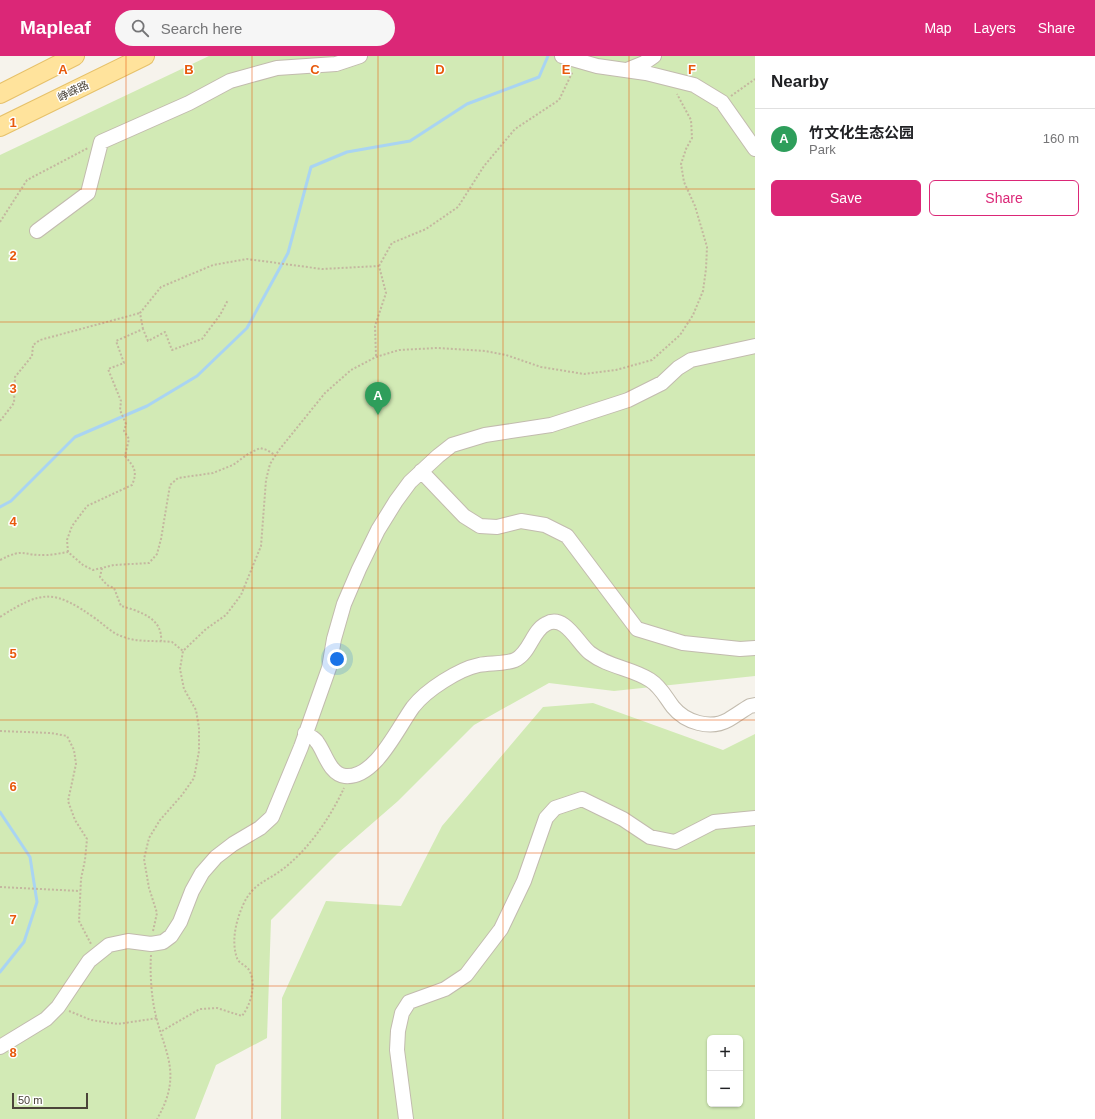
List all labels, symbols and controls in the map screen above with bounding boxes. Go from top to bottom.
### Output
search box [115,10,395,46]
text: Mapleaf [20,17,91,38]
icon: search [129,17,151,39]
text: Search here [161,20,242,37]
text: Map [924,20,952,36]
text: Layers [974,20,1016,36]
text: Share [1038,20,1075,36]
text: A [58,62,68,77]
text: B [184,62,194,77]
text: C [310,62,320,77]
text: D [435,62,445,77]
text: E [562,62,571,77]
text: F [688,62,696,77]
text: Nearby [771,72,829,91]
street label: 峥嵘路 [56,78,90,104]
text: 1 [9,115,17,130]
text: 竹文化生态公园 [809,124,914,141]
text: A [779,131,789,146]
text: 160 m [1043,131,1079,146]
text: Park [809,142,836,157]
button: Save [771,180,921,216]
button: Share [929,180,1079,216]
text: 2 [9,248,17,263]
text: 3 [9,381,17,396]
pin: A [365,382,391,415]
text: 4 [9,514,17,529]
text: 5 [9,646,17,661]
your location [327,649,347,669]
text: 6 [9,779,17,794]
text: 7 [9,912,17,927]
map controls [707,1035,743,1107]
button: + [707,1035,743,1071]
text: 8 [9,1045,17,1060]
button: − [707,1071,743,1107]
scale bar [12,1091,88,1110]
text: 50 m [18,1094,42,1106]

